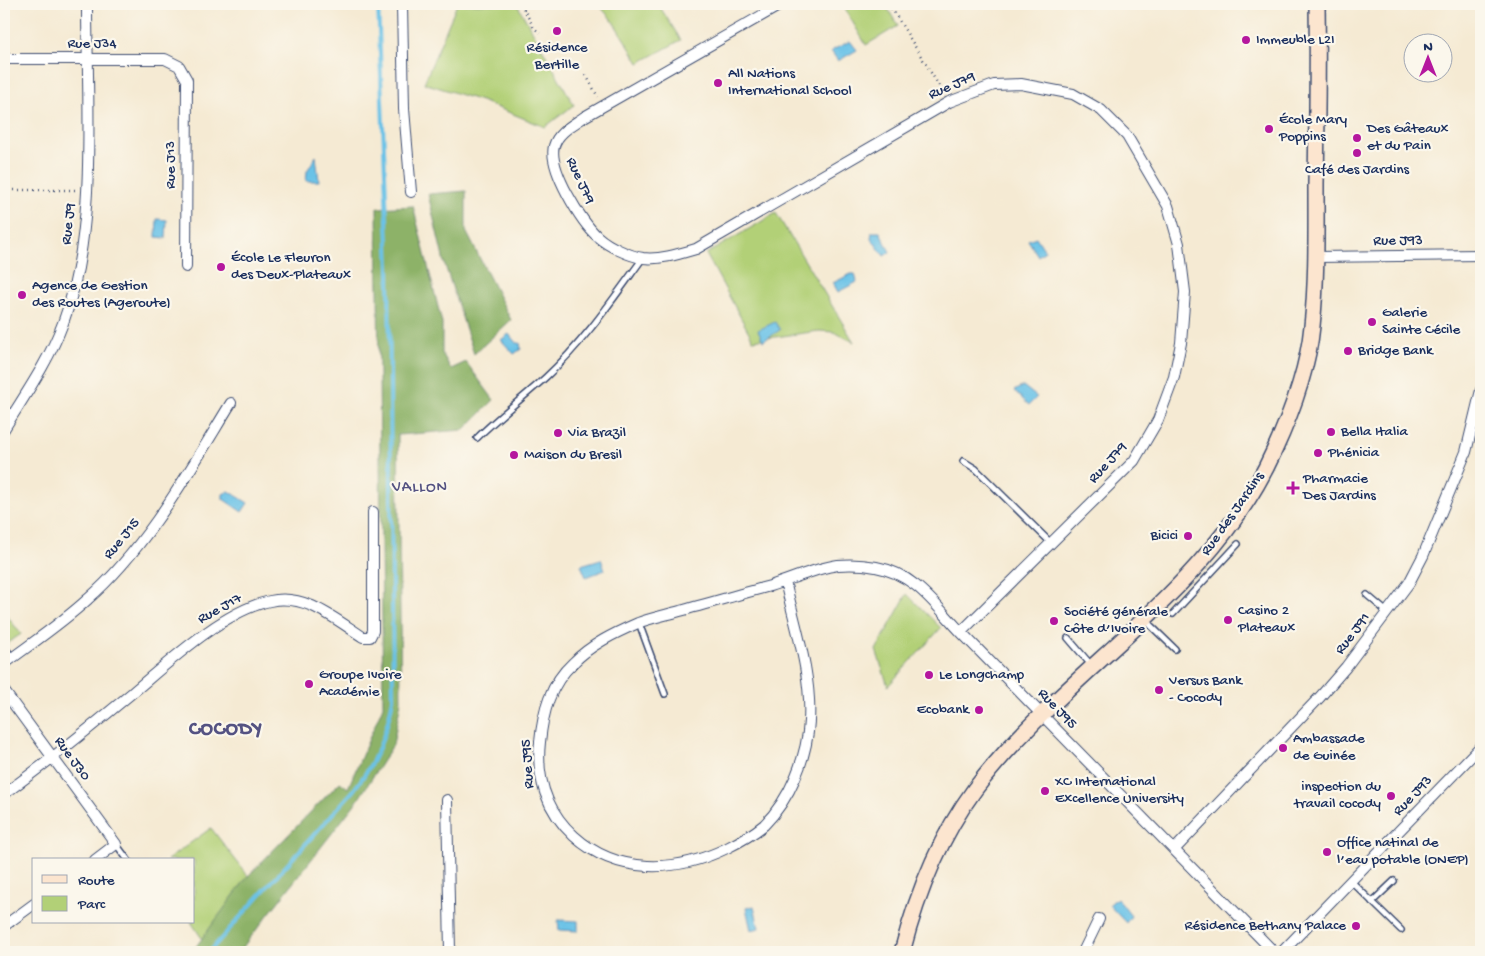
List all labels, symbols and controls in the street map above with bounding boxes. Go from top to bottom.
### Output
marker: Résidence Bertille [551,25,563,37]
place label: Immeuble L2I [1256,31,1335,49]
north arrow [1402,32,1452,82]
marker: Immeuble L2I [1240,34,1252,46]
street label: Rue J34 [67,35,117,53]
place label: Résidence Bertille [527,39,588,74]
text: N [1423,39,1433,56]
place label: All Nations International School [728,65,852,100]
street label: Rue J79 [926,68,979,104]
marker: All Nations International School [712,77,724,89]
place label: École Mary Poppins [1278,111,1348,146]
place label: Des Gâteaux et du Pain [1366,120,1449,155]
marker: École Mary Poppins [1263,123,1275,135]
marker: Des Gâteaux et du Pain [1351,132,1363,144]
street label: Rue J13 [162,141,180,189]
marker: Café des Jardins [1351,147,1363,159]
street label: Rue J79 [561,155,599,208]
place label: Café des Jardins [1305,161,1410,179]
street label: Rue J9 [58,202,80,246]
street label: Rue J93 [1373,232,1423,250]
place label: École Le Fleuron des Deux-Plateaux [231,249,351,284]
marker: École Le Fleuron des Deux-Plateaux [215,261,227,273]
place label: Agence de Gestion des Routes (Ageroute) [32,277,171,312]
marker: Agence de Gestion des Routes (Ageroute) [16,289,28,301]
place label: Galerie Sainte Cécile [1382,304,1461,339]
marker: Galerie Sainte Cécile [1366,316,1378,328]
place label: Bridge Bank [1357,342,1434,360]
marker: Bridge Bank [1342,345,1354,357]
place label: Bella Italia [1340,423,1409,441]
place label: Via Brazil [567,424,626,442]
marker: Bella Italia [1325,426,1337,438]
marker: Via Brazil [552,427,564,439]
street label: Rue J79 [1085,438,1132,487]
place label: Phénicia [1327,444,1380,462]
place label: Maison du Bresil [524,446,622,464]
marker: Phénicia [1312,447,1324,459]
marker: Maison du Bresil [508,449,520,461]
street label: Rue des Jardins [1197,468,1269,559]
place label: Pharmacie Des Jardins [1302,470,1376,505]
district label: VALLON [391,479,448,498]
marker: Pharmacie Des Jardins [1287,482,1299,494]
street label: Rue J15 [100,515,144,563]
place label: Bicici [1149,527,1178,545]
marker: Bicici [1182,530,1194,542]
street label: Rue J17 [195,589,246,629]
place label: Casino 2 Plateaux [1237,602,1295,637]
place label: Société générale Côte d’Ivoire [1064,603,1168,638]
street label: Rue J91 [1331,610,1375,658]
marker: Casino 2 Plateaux [1222,614,1234,626]
marker: Société générale Côte d’Ivoire [1048,615,1060,627]
place label: Groupe Ivoire Académie [319,666,402,701]
place label: Le Longchamp [939,666,1025,684]
marker: Le Longchamp [923,669,935,681]
place label: Versus Bank - Cocody [1168,672,1243,707]
marker: Groupe Ivoire Académie [303,678,315,690]
marker: Versus Bank - Cocody [1153,684,1165,696]
street label: Rue J95 [1033,685,1081,733]
place label: Ecobank [917,701,970,719]
marker: Ecobank [973,704,985,716]
district label: COCODY [188,719,263,742]
place label: Ambassade de Guinée [1293,730,1365,765]
street label: Rue J30 [50,733,94,785]
street label: Rue J95 [517,739,539,789]
marker: Ambassade de Guinée [1277,742,1289,754]
street label: Rue J93 [1390,772,1437,820]
place label: XC International Excellence University [1054,773,1185,808]
place label: inspection du travail cocody [1293,778,1382,813]
marker: XC International Excellence University [1039,785,1051,797]
marker: inspection du travail cocody [1385,790,1397,802]
place label: Office natinal de l’eau potable (ONEP) [1337,834,1469,869]
marker: Office natinal de l’eau potable (ONEP) [1321,846,1333,858]
legend [32,858,195,924]
text: Route [78,872,115,890]
text: Parc [77,896,106,914]
place label: Résidence Bethany Palace [1185,917,1346,935]
marker: Résidence Bethany Palace [1350,920,1362,932]

